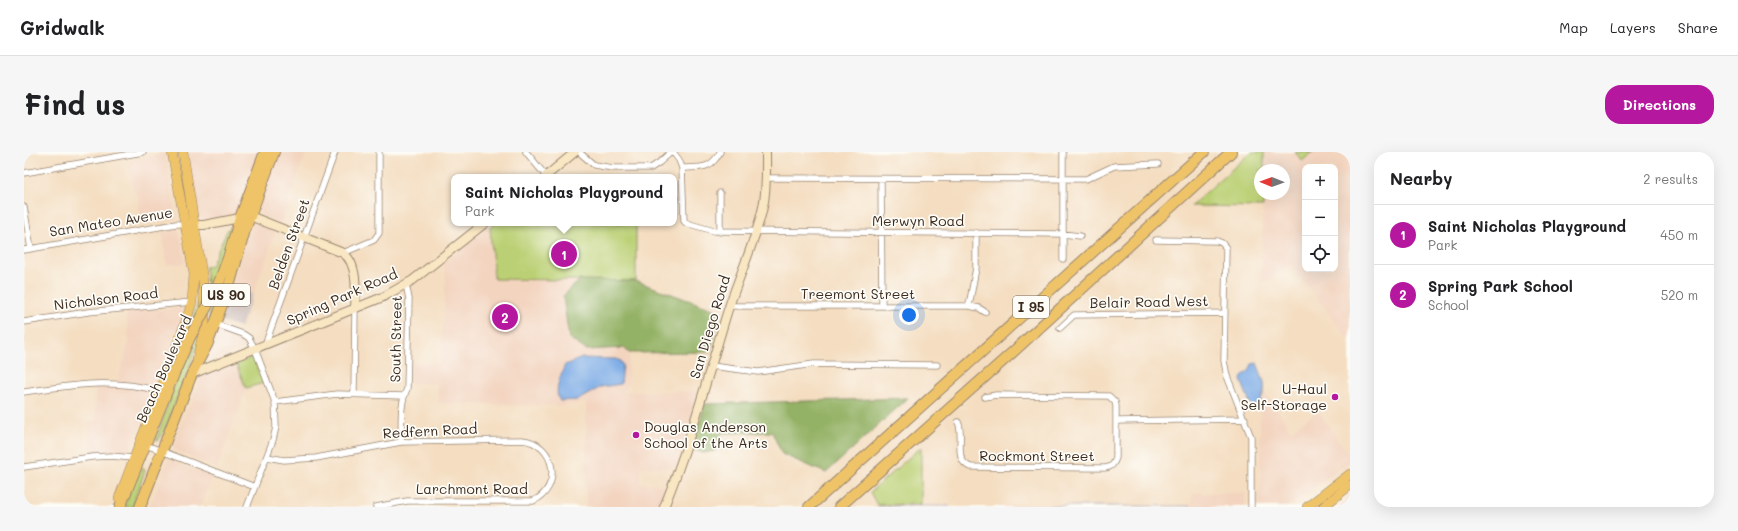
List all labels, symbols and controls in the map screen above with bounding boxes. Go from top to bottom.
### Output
text: Gridwalk [20,15,105,40]
text: Map [1559,18,1588,37]
text: Layers [1610,18,1656,37]
text: Share [1678,18,1718,37]
button: Directions [1605,85,1714,124]
text: Find us [24,86,125,122]
north arrow [1254,164,1290,200]
map controls [1302,164,1338,272]
button: + [1302,164,1338,200]
text: Nearby [1390,167,1452,189]
text: 2 results [1643,170,1698,187]
popup [451,174,677,226]
text: Saint Nicholas Playground [465,182,663,202]
street label: Belden Street [263,196,314,292]
button: − [1302,200,1338,236]
street label: San Mateo Avenue [48,202,174,241]
text: Park [465,202,494,219]
street label: Merwyn Road [872,211,964,230]
text: Saint Nicholas Playground [1428,216,1626,236]
text: 1 [1400,226,1406,243]
text: 450 m [1660,226,1698,243]
button: locate [1302,236,1338,272]
text: Park [1428,236,1457,253]
pin: 1 [551,239,577,269]
street label: Spring Park Road [283,264,400,329]
street label: San Diego Road [685,273,734,381]
text: Spring Park School [1428,276,1573,296]
street label: Nicholson Road [53,283,159,314]
road number: US 90 [202,284,250,306]
street label: Treemont Street [801,284,915,303]
text: 2 [1399,286,1407,303]
text: 520 m [1661,286,1698,303]
street label: Belair Road West [1089,291,1208,312]
street label: South Street [385,295,406,383]
road number: I 95 [1013,296,1049,318]
text: School [1428,296,1469,313]
pin: 2 [492,302,518,332]
your location [899,305,919,325]
street label: Beach Boulevard [131,312,196,425]
place label: U-Haul Self-Storage [1241,379,1327,414]
marker: U-Haul Self-Storage [1330,392,1340,402]
place label: Douglas Anderson School of the Arts [644,417,768,452]
street label: Redfern Road [382,419,478,442]
marker: Douglas Anderson School of the Arts [631,430,641,440]
street label: Rockmont Street [979,446,1095,465]
street label: Larchmont Road [416,479,528,498]

